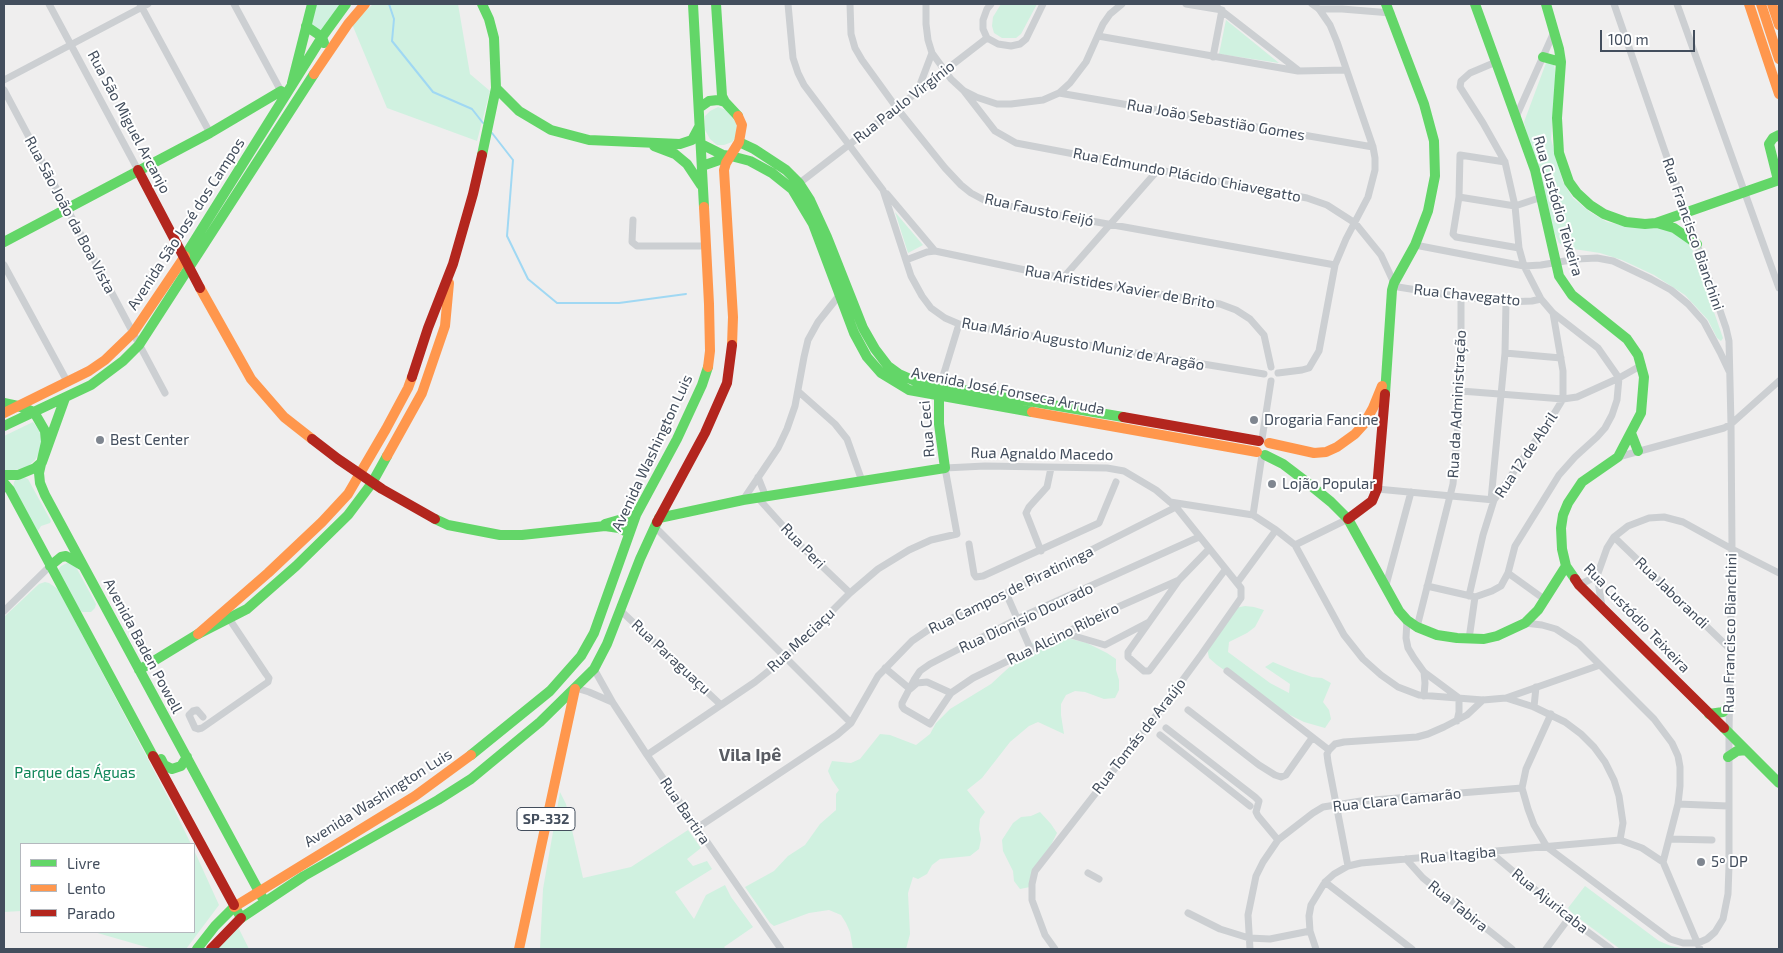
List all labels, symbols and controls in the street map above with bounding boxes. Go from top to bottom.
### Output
scale bar [1603,20,1698,52]
text: 100 m [1608,30,1649,48]
street label: Rua São Miguel Arcanjo [84,47,174,197]
street label: Rua Paulo Virgínio [850,57,958,147]
street label: Rua João Sebastião Gomes [1126,95,1306,145]
street label: Rua São João da Boa Vista [21,133,119,297]
street label: Rua Custódio Teixeira [1529,134,1587,278]
street label: Avenida São José dos Campos [124,135,248,313]
street label: Rua Edmundo Plácido Chiavegatto [1071,144,1303,206]
street label: Rua Francisco Bianchini [1658,155,1728,313]
street label: Rua Fausto Feijó [983,190,1095,230]
street label: Rua Aristides Xavier de Brito [1023,261,1217,313]
street label: Rua Chavegatto [1413,280,1521,310]
street label: Rua Mário Augusto Muniz de Aragão [960,314,1206,374]
street label: Rua da Administração [1444,329,1470,479]
street label: Avenida José Fonseca Arruda [910,363,1106,419]
street label: Avenida Washington Luis [608,372,696,534]
street label: Rua Ceci [916,400,938,458]
street label: Rua 12 de Abril [1491,409,1561,501]
place label: Drogaria Fancine [1264,411,1379,429]
marker: Drogaria Fancine [1248,414,1260,426]
place label: Best Center [110,431,189,449]
marker: Best Center [94,434,106,446]
street label: Rua Agnaldo Macedo [970,444,1114,464]
place label: Lojão Popular [1282,475,1375,493]
marker: Lojão Popular [1266,478,1278,490]
street label: Rua Peri [777,520,829,572]
street label: Rua Campos de Piratininga [926,542,1096,638]
street label: Rua Francisco Bianchini [1720,553,1740,713]
street label: Rua Jaborandi [1632,554,1712,632]
street label: Rua Custódio Teixeira [1580,560,1694,676]
street label: Avenida Baden Powell [100,575,186,717]
street label: Rua Dionisio Dourado [956,579,1096,657]
street label: Rua Alcino Ribeiro [1004,599,1122,669]
street label: Rua Meciaçu [763,604,839,676]
street label: Rua Paraguaçu [628,616,714,698]
street label: Rua Tomás de Araújo [1088,675,1190,797]
district label: Vila Ipê [719,744,781,766]
street label: Avenida Washington Luis [301,745,455,851]
park label: Parque das Águas [14,764,136,782]
street label: Rua Bartira [656,774,714,848]
street label: Rua Clara Camarão [1332,784,1462,816]
road number: SP-332 [517,808,575,831]
legend [20,843,195,933]
street label: Rua Itagiba [1419,843,1497,867]
place label: 5º DP [1711,853,1748,871]
text: Livre [67,854,100,872]
marker: 5º DP [1695,856,1707,868]
street label: Rua Ajuricaba [1508,865,1592,937]
street label: Rua Tabira [1425,877,1491,935]
text: Lento [67,879,106,897]
text: Parado [67,904,115,922]

